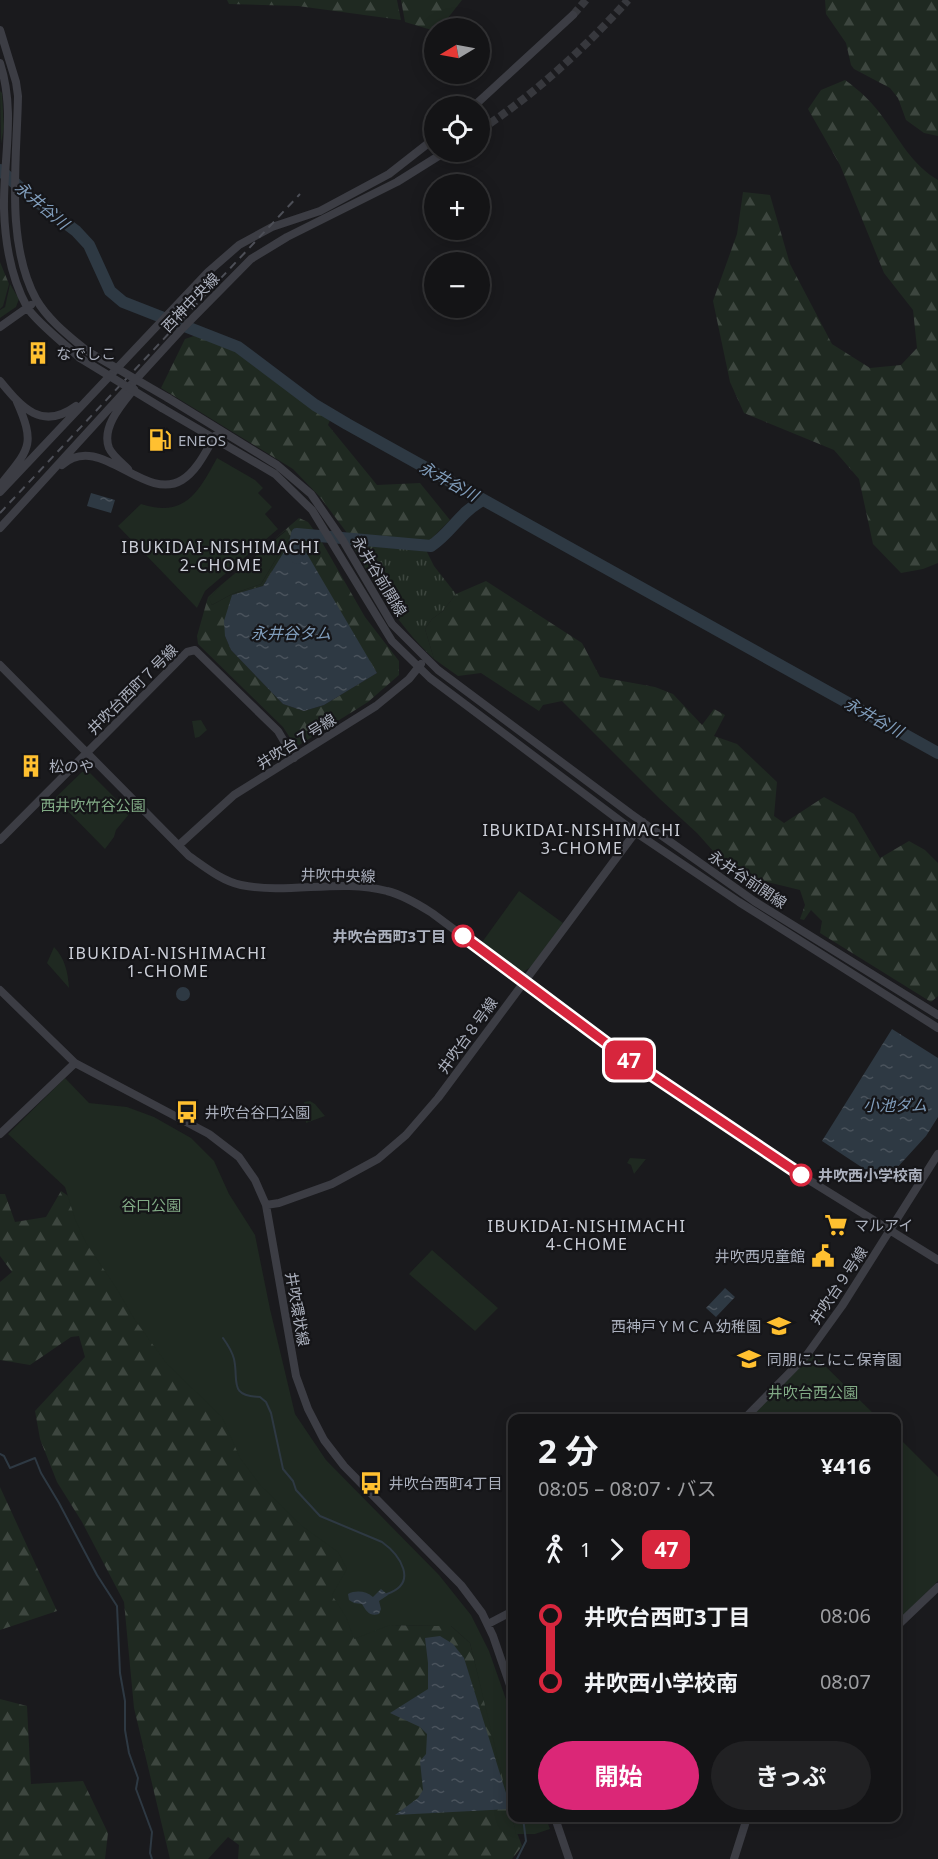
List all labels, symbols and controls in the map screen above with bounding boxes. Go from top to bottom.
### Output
north arrow [424,18,490,84]
map controls [424,18,490,318]
button: locate [424,96,490,162]
button: + [424,174,490,240]
water label: 永井谷川 [10,176,75,235]
button: − [424,252,490,318]
street label: 西神中央線 [157,268,223,336]
building icon: なでしこ [25,340,51,366]
place label: なでしこ [56,343,116,363]
fuel station icon: ENEOS [147,427,173,453]
place label: ENEOS [178,430,226,450]
water label: 永井谷川 [416,456,484,507]
street label: 永井谷前開線 [348,532,412,620]
district label: IBUKIDAI-NISHIMACHI 2-CHOME [122,536,320,576]
water label: 永井谷タム [251,622,331,644]
street label: 井吹台西町７号線 [82,639,182,739]
water label: 永井谷川 [841,692,909,743]
street label: 井吹台７号線 [253,709,339,773]
building icon: 松のや [18,753,44,779]
place label: 松のや [49,756,94,776]
park label: 西井吹竹谷公園 [40,795,146,815]
district label: IBUKIDAI-NISHIMACHI 3-CHOME [483,819,681,859]
street label: 永井谷前開線 [705,846,791,912]
street label: 井吹中央線 [300,864,376,886]
marker: 井吹台西町3丁目 [452,925,474,947]
place label: 井吹台西町3丁目 [332,926,446,946]
district label: IBUKIDAI-NISHIMACHI 1-CHOME [69,942,267,982]
street label: 井吹台８号線 [432,993,502,1077]
line badge: 47 [602,1040,656,1080]
text: 47 [617,1046,641,1074]
water label: 小池ダム [863,1094,927,1116]
bus stop icon: 井吹台谷口公園 [174,1099,200,1125]
place label: 井吹台谷口公園 [205,1102,310,1122]
marker: 井吹西小学校南 [790,1164,812,1186]
place label: 井吹西小学校南 [818,1165,923,1185]
park label: 谷口公園 [121,1195,181,1215]
supermarket icon: マルアイ [823,1212,849,1238]
district label: IBUKIDAI-NISHIMACHI 4-CHOME [488,1215,686,1255]
place label: マルアイ [854,1215,913,1235]
street label: 井吹台９号線 [805,1242,871,1328]
public building icon: 井吹西児童館 [810,1243,836,1269]
place label: 井吹西児童館 [715,1246,805,1266]
street label: 井吹環状線 [282,1270,314,1348]
school or university icon: 西神戸ＹＭＣＡ幼稚園 [766,1313,792,1339]
place label: 西神戸ＹＭＣＡ幼稚園 [611,1316,761,1336]
school or university icon: 同朋にこにこ保育園 [736,1346,762,1372]
place label: 同朋にこにこ保育園 [767,1349,901,1369]
park label: 井吹台西公園 [768,1382,858,1402]
text: 2 分 [538,1428,598,1473]
text: ¥416 [821,1450,871,1480]
bus stop icon: 井吹台西町4丁目 [358,1470,384,1496]
place label: 井吹台西町4丁目 [389,1473,503,1493]
text: 08:05 – 08:07 · バス [538,1475,716,1502]
icon: walk [538,1533,571,1566]
icon: forward [600,1533,633,1566]
text: 47 [654,1535,678,1563]
text: 1 [580,1536,591,1563]
text: 井吹台西町3丁目 [584,1601,751,1631]
text: 08:06 [820,1602,871,1629]
text: 井吹西小学校南 [584,1667,738,1697]
text: 08:07 [820,1668,871,1695]
button: 開始 [538,1741,699,1810]
button: きっぷ [711,1741,871,1810]

